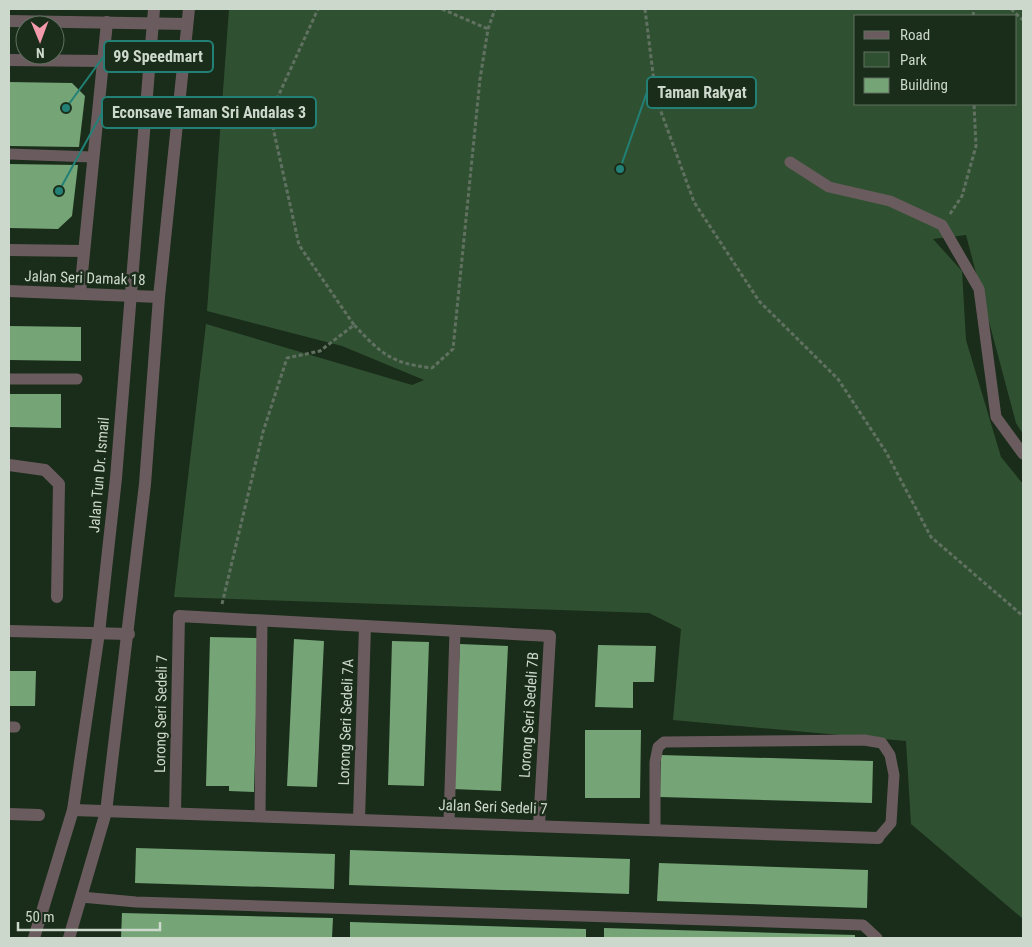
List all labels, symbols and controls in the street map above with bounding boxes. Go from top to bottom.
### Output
north arrow [15,15,65,65]
legend [854,15,1017,105]
text: Road [900,26,930,44]
callout: 99 Speedmart [104,41,213,72]
text: N [36,45,45,61]
text: 99 Speedmart [113,47,203,66]
text: Park [900,51,927,69]
text: Building [900,76,948,94]
callout: Taman Rakyat [647,77,756,108]
text: Taman Rakyat [657,83,747,102]
callout: Econsave Taman Sri Andalas 3 [102,97,316,128]
text: Econsave Taman Sri Andalas 3 [112,103,306,122]
street label: Jalan Seri Damak 18 [24,267,146,289]
street label: Jalan Tun Dr. Ismail [85,416,113,534]
street label: Lorong Seri Sedeli 7B [516,651,542,779]
street label: Lorong Seri Sedeli 7 [151,655,171,773]
street label: Lorong Seri Sedeli 7A [335,658,357,786]
street label: Jalan Seri Sedeli 7 [438,796,548,818]
scale bar [18,900,160,932]
text: 50 m [25,908,55,926]

